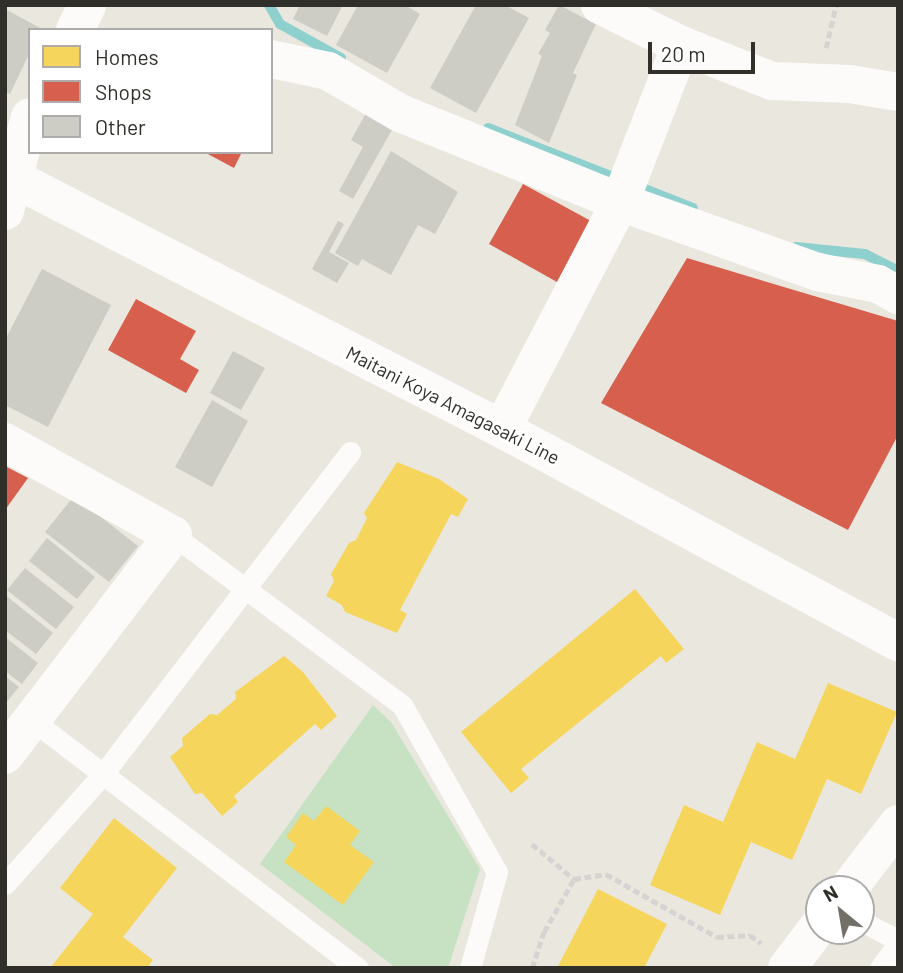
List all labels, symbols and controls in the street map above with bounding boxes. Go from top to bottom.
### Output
legend [28,28,273,154]
scale bar [651,28,758,72]
text: 20 m [661,41,706,66]
text: Homes [95,44,159,69]
text: Shops [95,79,152,104]
text: Other [95,114,146,139]
street label: Maitani Koya Amagasaki Line [342,341,564,469]
north arrow [805,875,875,945]
text: N [819,880,841,906]

